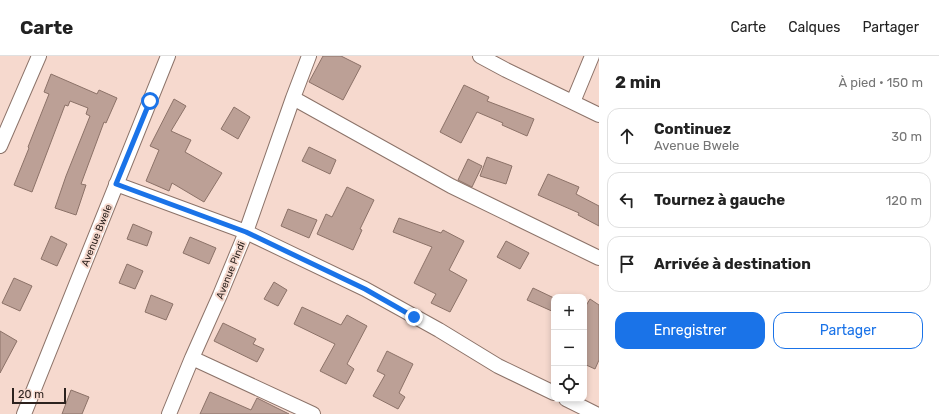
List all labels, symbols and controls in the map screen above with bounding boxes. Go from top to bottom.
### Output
text: Carte [20,16,73,39]
text: Carte [730,19,766,36]
text: Calques [788,19,840,36]
text: Partager [862,19,919,36]
text: 2 min [615,72,661,92]
text: À pied · 150 m [839,75,923,90]
route start [141,92,159,110]
text: Continuez [654,120,731,138]
icon: ahead [616,125,638,147]
text: 30 m [891,129,922,144]
text: Avenue Bwele [654,138,739,153]
icon: left [616,189,638,211]
text: Tournez à gauche [654,191,785,209]
text: 120 m [886,193,922,208]
street label: Avenue Bwele [79,202,115,268]
street label: Avenue Pindi [214,240,248,301]
icon: arrive [616,253,638,275]
text: Arrivée à destination [654,255,811,273]
map controls [551,294,587,402]
button: + [551,294,587,330]
route end [405,308,423,326]
button: Enregistrer [615,312,765,349]
button: Partager [773,312,923,349]
button: − [551,330,587,366]
button: locate [551,366,587,402]
scale bar [12,386,66,405]
text: 20 m [18,388,44,401]

